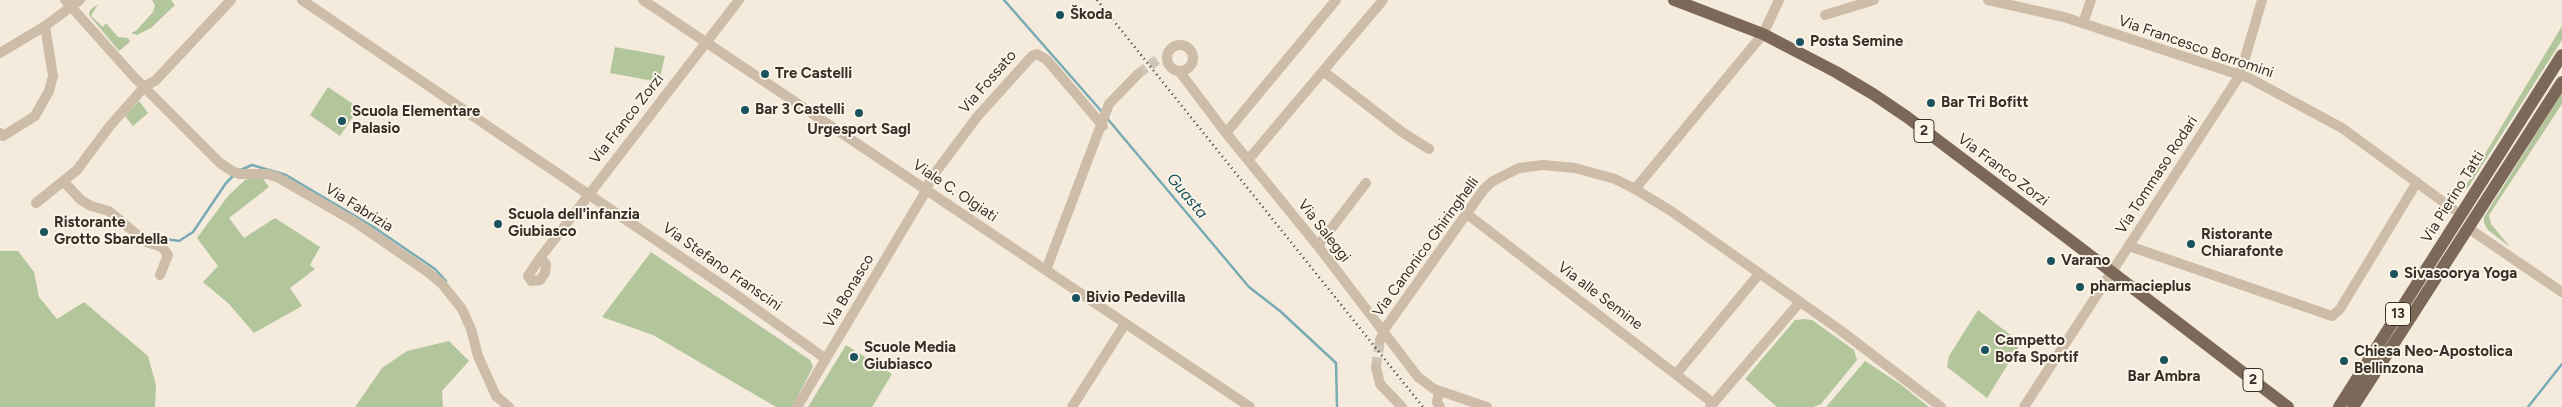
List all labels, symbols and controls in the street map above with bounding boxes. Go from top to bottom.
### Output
place label: Škoda [1070,6,1112,24]
marker: Škoda [1054,9,1066,21]
street label: Via Francesco Borromini [2116,12,2276,82]
place label: Posta Semine [1810,33,1903,51]
marker: Posta Semine [1794,36,1806,48]
street label: Via Fossato [956,47,1020,117]
place label: Tre Castelli [775,65,852,83]
marker: Tre Castelli [759,68,771,80]
street label: Via Franco Zorzi [586,70,668,168]
place label: Bar Tri Bofitt [1941,94,2029,112]
marker: Bar Tri Bofitt [1925,97,1937,109]
place label: Bar 3 Castelli [755,101,845,119]
place label: Scuola Elementare Palasio [352,103,480,138]
marker: Bar 3 Castelli [739,104,751,116]
marker: Urgesport Sagl [853,107,865,119]
street label: Via Tommaso Rodari [2112,113,2202,237]
marker: Scuola Elementare Palasio [336,115,348,127]
road number: 2 [1914,120,1934,142]
place label: Urgesport Sagl [807,121,911,139]
street label: Via Franco Zorzi [1954,130,2052,210]
street label: Via Pierino Tatti [2418,148,2488,246]
street label: Viale C. Olgiati [909,156,1001,226]
water label: Guasta [1162,169,1212,223]
street label: Via Canonico Ghiringhelli [1369,173,1483,321]
street label: Via Fabrizia [322,180,396,236]
street label: Via Saleggi [1294,196,1354,266]
place label: Scuola dell'infanzia Giubiasco [508,206,640,241]
place label: Ristorante Grotto Sbardella [54,214,168,249]
marker: Scuola dell'infanzia Giubiasco [492,218,504,230]
street label: Via Stefano Franscini [659,219,785,315]
marker: Ristorante Grotto Sbardella [38,226,50,238]
place label: Ristorante Chiarafonte [2201,226,2283,261]
marker: Ristorante Chiarafonte [2185,238,2197,250]
street label: Via Bonasco [820,251,878,331]
place label: Varano [2061,252,2110,270]
marker: Varano [2045,255,2057,267]
street label: Via alle Semine [1554,258,1646,334]
place label: Sivasoorya Yoga [2404,265,2517,283]
marker: Sivasoorya Yoga [2388,268,2400,280]
place label: pharmacieplus [2090,278,2191,296]
marker: pharmacieplus [2074,281,2086,293]
place label: Bivio Pedevilla [1086,289,1185,307]
marker: Bivio Pedevilla [1070,292,1082,304]
road number: 13 [2386,302,2410,326]
place label: Campetto Bofa Sportif [1995,332,2079,367]
place label: Scuole Media Giubiasco [864,339,956,374]
place label: Chiesa Neo-Apostolica Bellinzona [2354,343,2513,378]
marker: Campetto Bofa Sportif [1979,344,1991,356]
marker: Scuole Media Giubiasco [848,351,860,363]
marker: Bar Ambra [2158,354,2170,366]
marker: Chiesa Neo-Apostolica Bellinzona [2338,355,2350,367]
place label: Bar Ambra [2128,368,2200,386]
road number: 2 [2243,368,2263,392]

